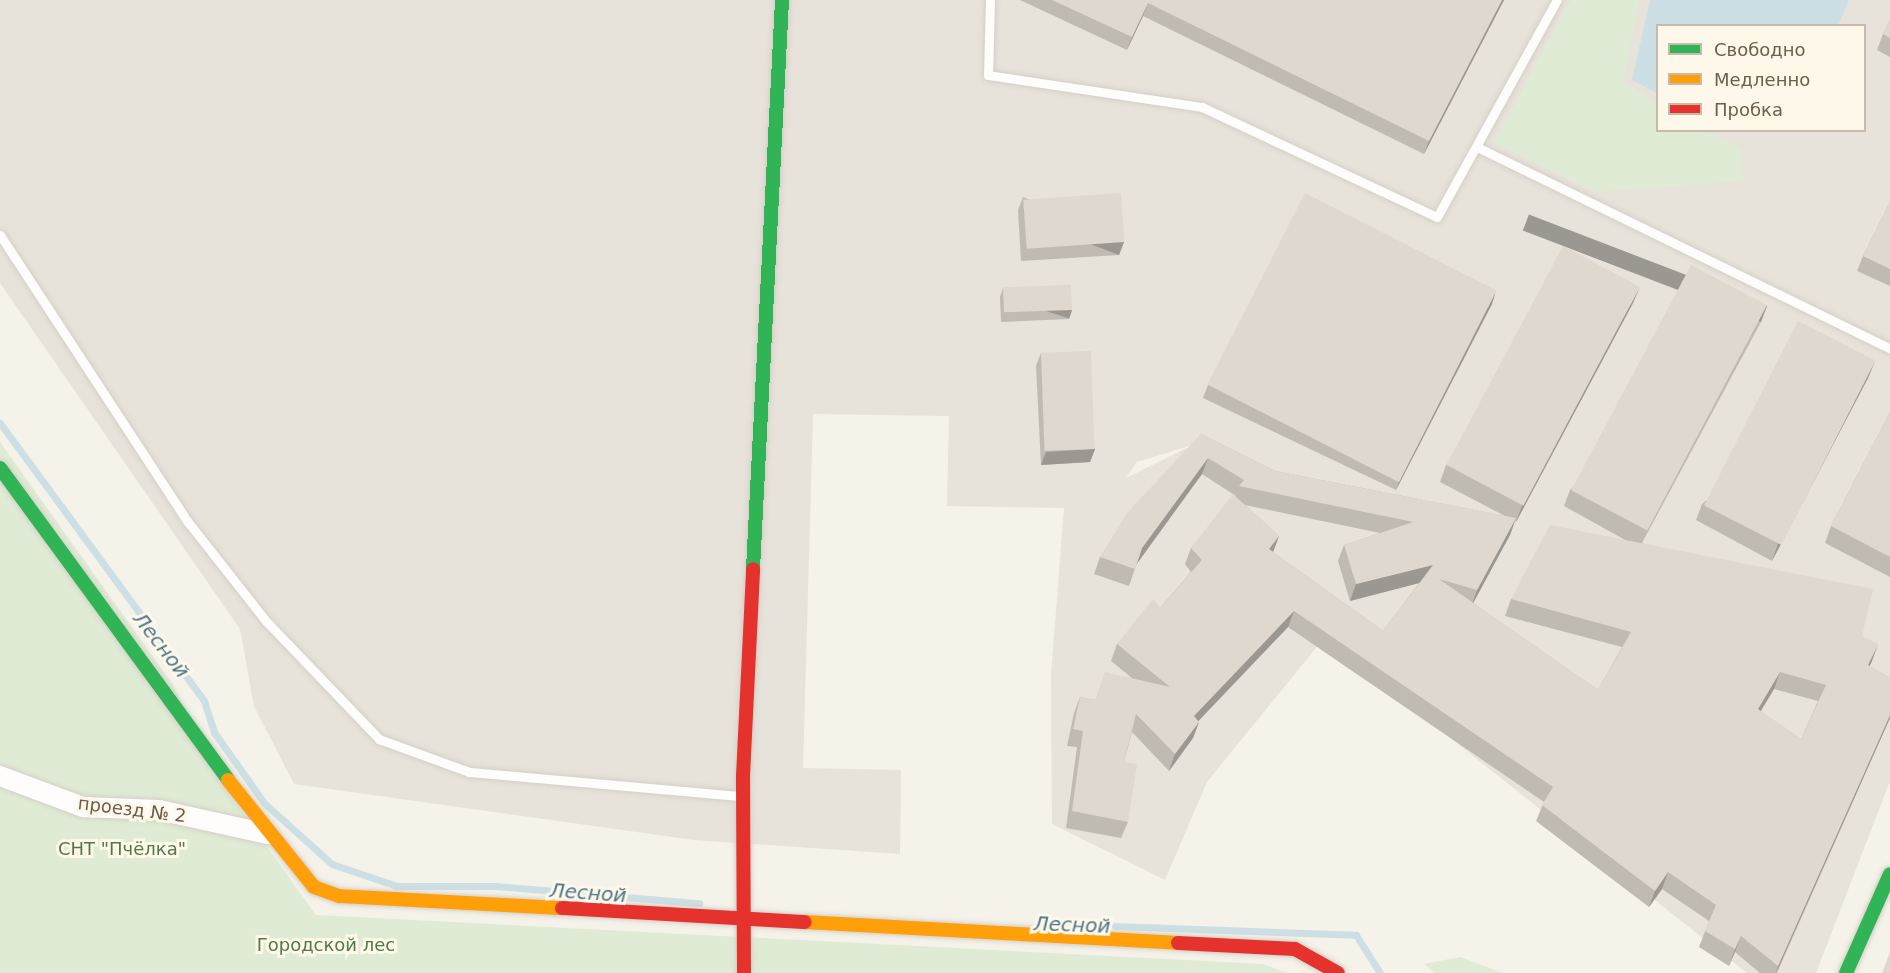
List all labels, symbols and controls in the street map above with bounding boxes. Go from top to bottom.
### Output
legend [1656,24,1866,132]
text: Свободно [1714,39,1806,60]
text: Медленно [1714,69,1810,90]
text: Пробка [1714,99,1783,120]
water label: Лесной [128,607,194,683]
street label: проезд № 2 [77,793,187,827]
park label: СНТ "Пчёлка" [58,838,186,860]
water label: Лесной [549,878,627,908]
water label: Лесной [1033,912,1111,938]
park label: Городской лес [257,934,395,956]

